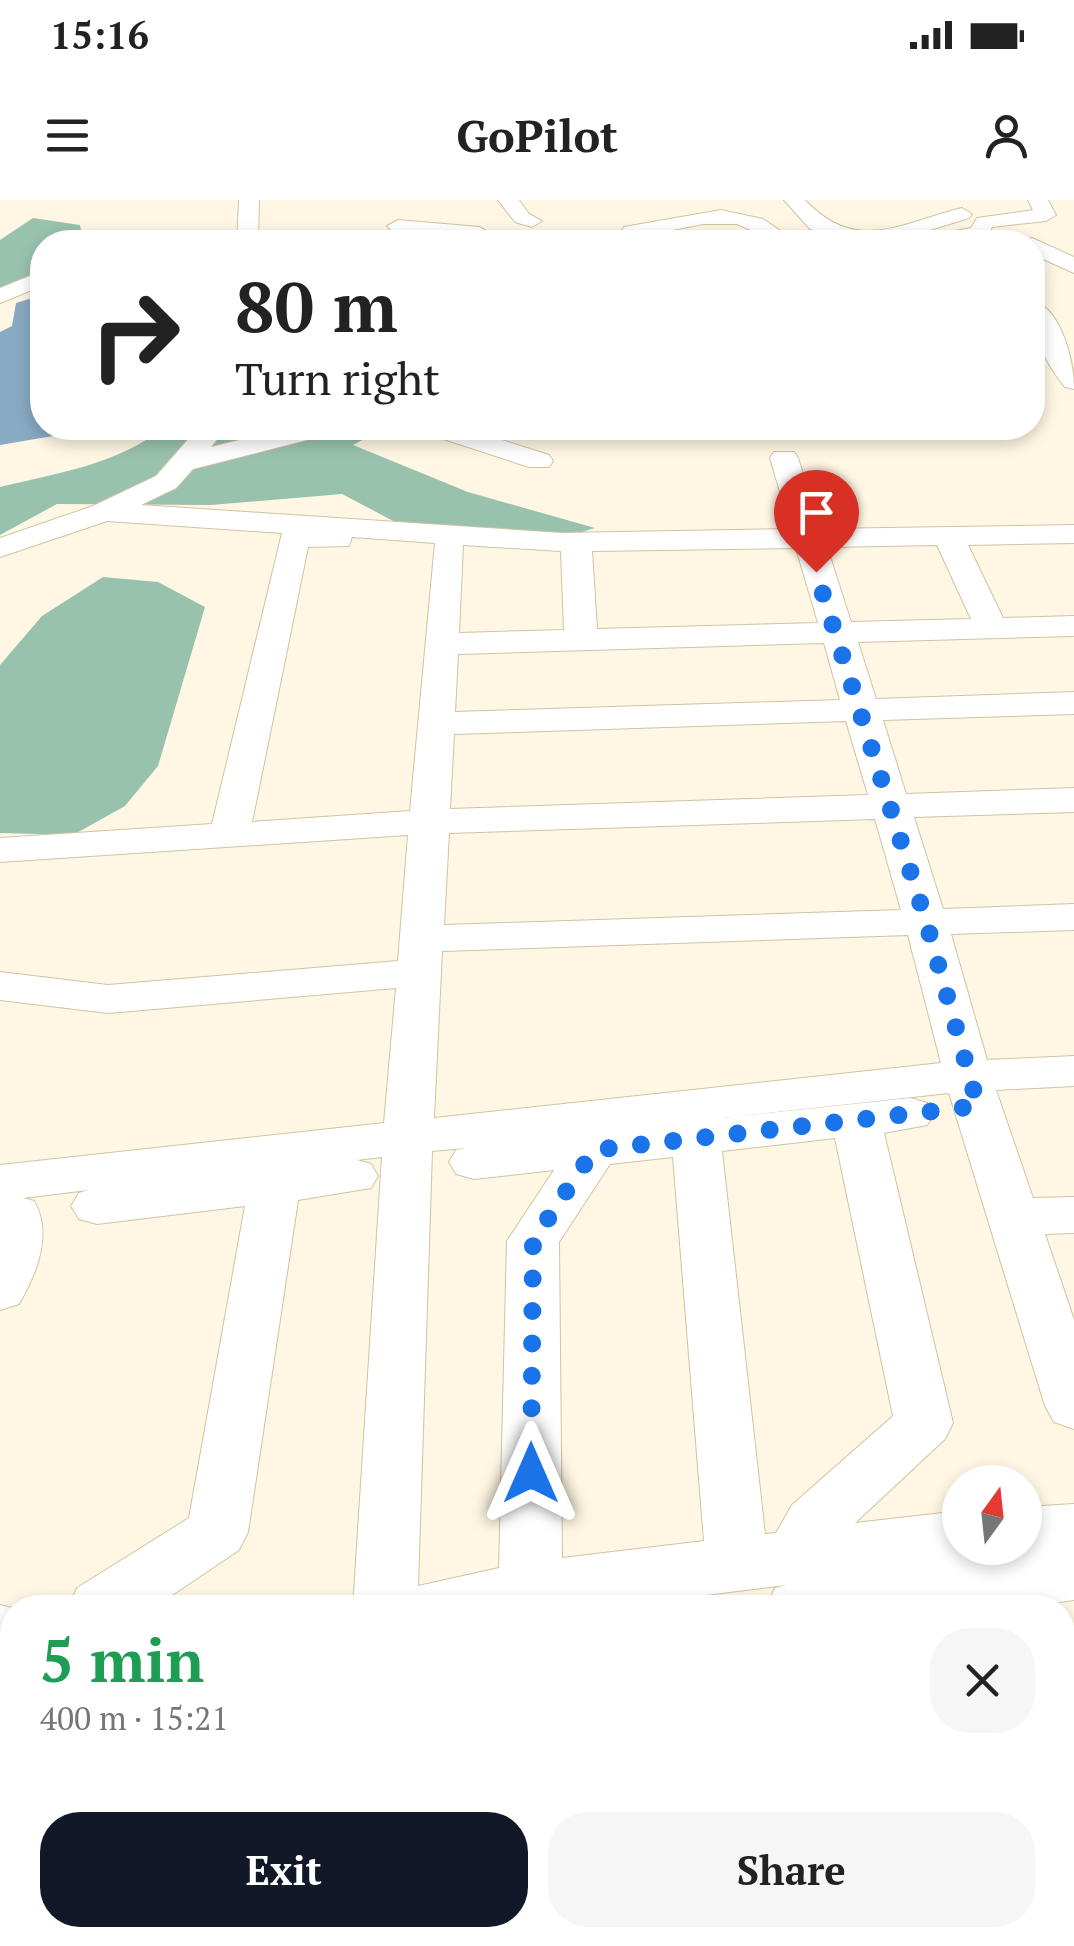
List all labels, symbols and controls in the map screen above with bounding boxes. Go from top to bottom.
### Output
text: 15:16 [50,10,149,60]
text: GoPilot [456,105,618,165]
icon: menu [40,108,95,163]
icon: person [979,108,1034,163]
text: 80 m [235,259,398,352]
icon: right [70,270,200,400]
text: Turn right [235,348,440,408]
pin [774,470,859,573]
icon: arrive [789,485,844,540]
position arrow [479,1421,583,1525]
north arrow [942,1465,1042,1565]
map controls [942,1465,1042,1565]
text: 5 min [40,1620,204,1699]
button: close [930,1628,1035,1733]
text: 400 m · 15:21 [40,1697,228,1739]
button: Exit [40,1812,528,1927]
button: Share [548,1812,1035,1927]

